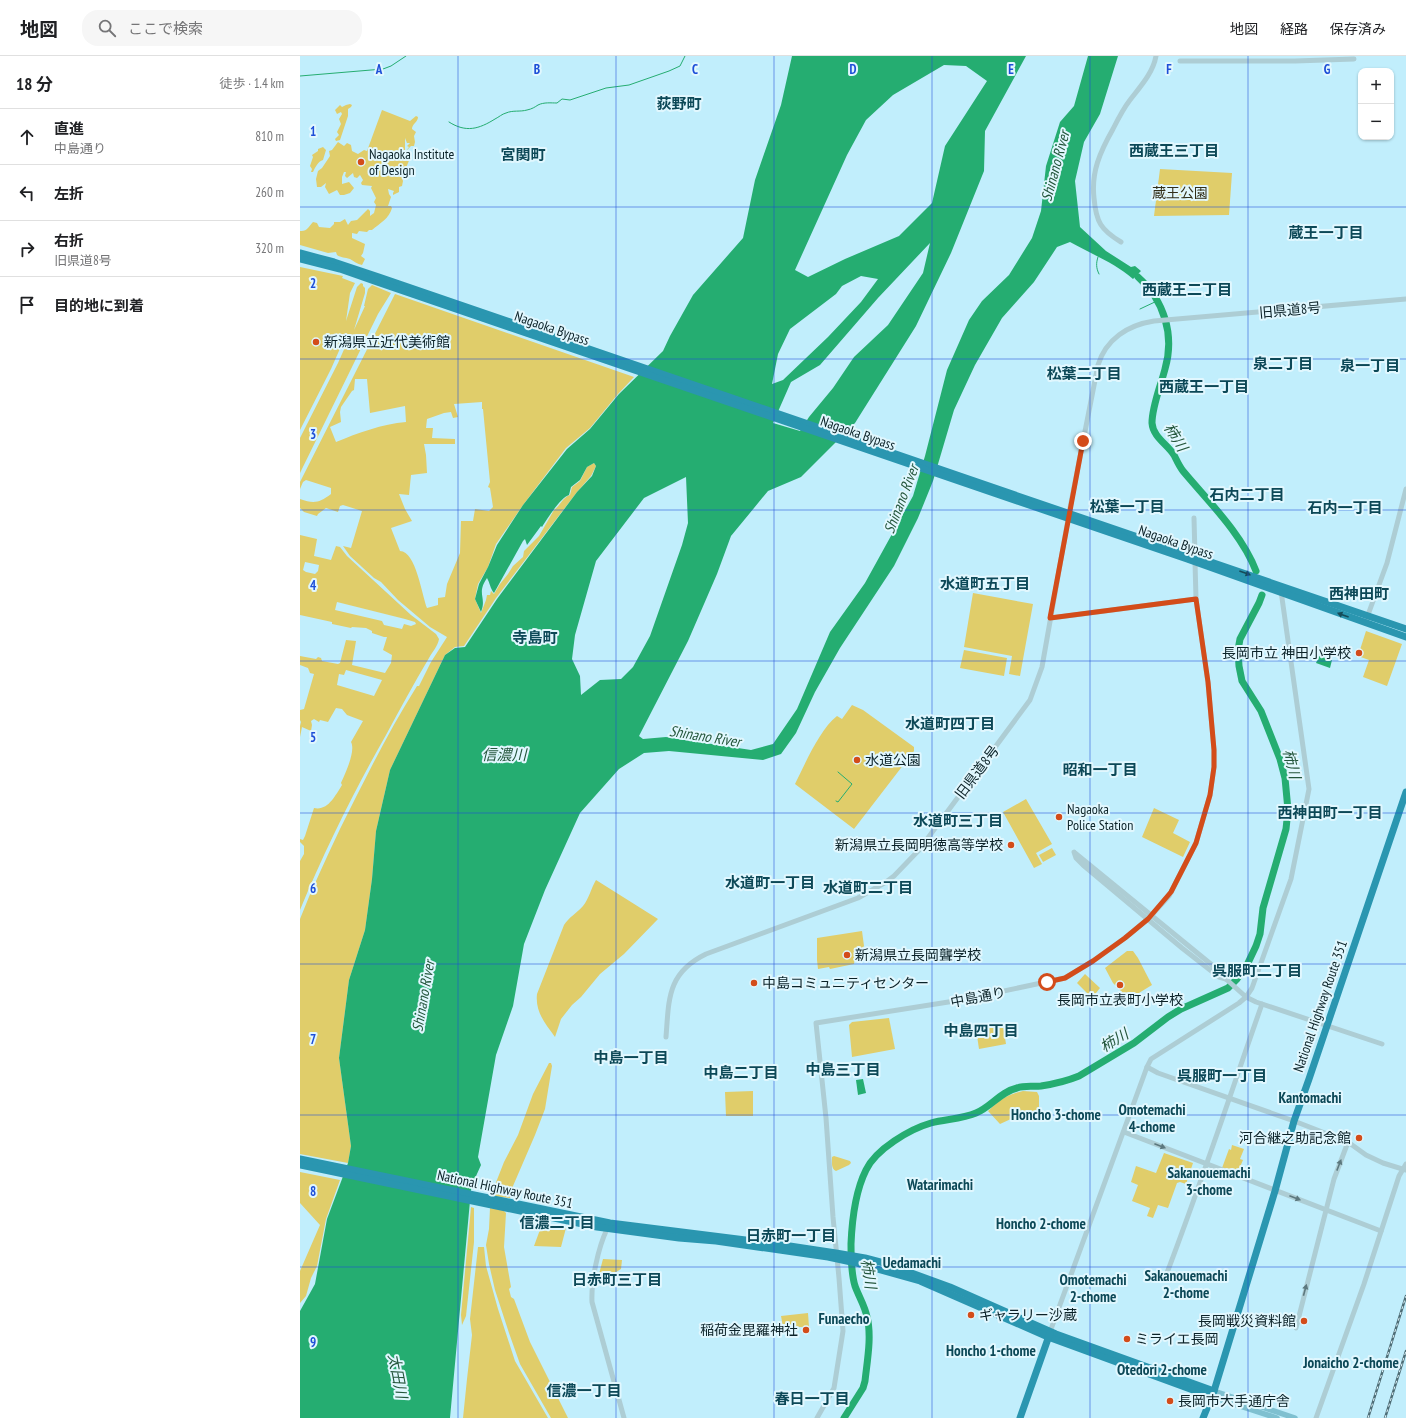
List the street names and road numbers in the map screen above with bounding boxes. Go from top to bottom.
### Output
street label: 旧県道8号 [1258,298,1322,322]
street label: Nagaoka Bypass [512,307,592,349]
street label: Nagaoka Bypass [818,412,898,454]
street label: Nagaoka Bypass [1136,521,1216,563]
street label: 旧県道8号 [951,742,1003,802]
street label: National Highway Route 351 [1289,938,1351,1074]
street label: 中島通り [949,983,1007,1011]
street label: National Highway Route 351 [436,1166,574,1212]

